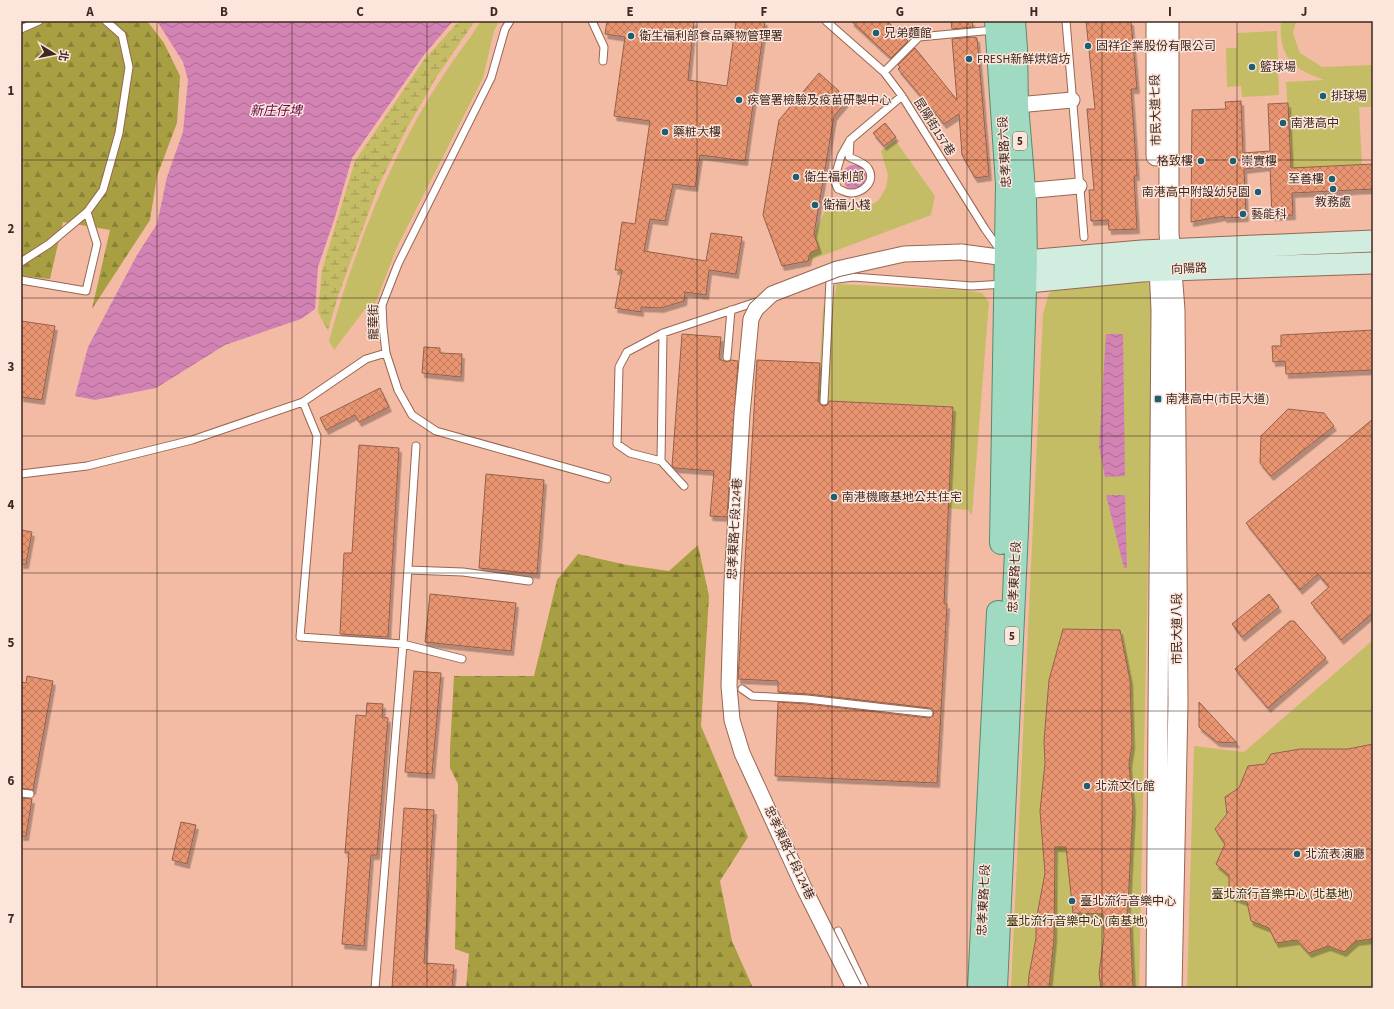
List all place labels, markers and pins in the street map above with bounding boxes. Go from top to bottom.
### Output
place label: 兄弟麵館 [884,25,932,42]
place label: 衛生福利部食品藥物管理署 [639,28,783,45]
marker: 兄弟麵館 [871,28,881,38]
marker: 衛生福利部食品藥物管理署 [626,31,636,41]
place label: 固祥企業股份有限公司 [1096,38,1216,55]
marker: 固祥企業股份有限公司 [1083,41,1093,51]
place label: FRESH新鮮烘焙坊 [977,51,1070,68]
marker: FRESH新鮮烘焙坊 [964,54,974,64]
place label: 籃球場 [1260,59,1296,76]
marker: 籃球場 [1247,62,1257,72]
place label: 排球場 [1331,88,1367,105]
marker: 排球場 [1318,91,1328,101]
place label: 疾管署檢驗及疫苗研製中心 [747,92,891,109]
marker: 疾管署檢驗及疫苗研製中心 [734,95,744,105]
place label: 南港高中 [1291,115,1339,132]
marker: 南港高中 [1278,118,1288,128]
place label: 藥粧大樓 [673,124,721,141]
marker: 藥粧大樓 [660,127,670,137]
place label: 格致樓 [1157,153,1193,170]
place label: 崇實樓 [1241,153,1277,170]
marker: 格致樓 [1196,156,1206,166]
marker: 崇實樓 [1228,156,1238,166]
place label: 衛生福利部 [804,169,864,186]
place label: 至善樓 [1288,171,1324,188]
marker: 衛生福利部 [791,172,801,182]
marker: 至善樓 [1327,174,1337,184]
place label: 南港高中附設幼兒園 [1142,184,1250,201]
marker: 教務處 [1328,184,1338,194]
marker: 南港高中附設幼兒園 [1253,187,1263,197]
place label: 教務處 [1315,194,1351,211]
place label: 衛福小棧 [823,197,871,214]
marker: 衛福小棧 [810,200,820,210]
place label: 藝能科 [1251,206,1287,223]
marker: 藝能科 [1238,209,1248,219]
place label: 南港高中(市民大道) [1166,391,1269,408]
marker: 南港高中(市民大道) [1153,394,1163,404]
place label: 南港機廠基地公共住宅 [842,489,962,506]
marker: 南港機廠基地公共住宅 [829,492,839,502]
place label: 北流文化館 [1095,778,1155,795]
marker: 北流文化館 [1082,781,1092,791]
place label: 北流表演廳 [1305,846,1365,863]
marker: 北流表演廳 [1292,849,1302,859]
place label: 臺北流行音樂中心 [1080,893,1176,910]
marker: 臺北流行音樂中心 [1067,896,1077,906]

